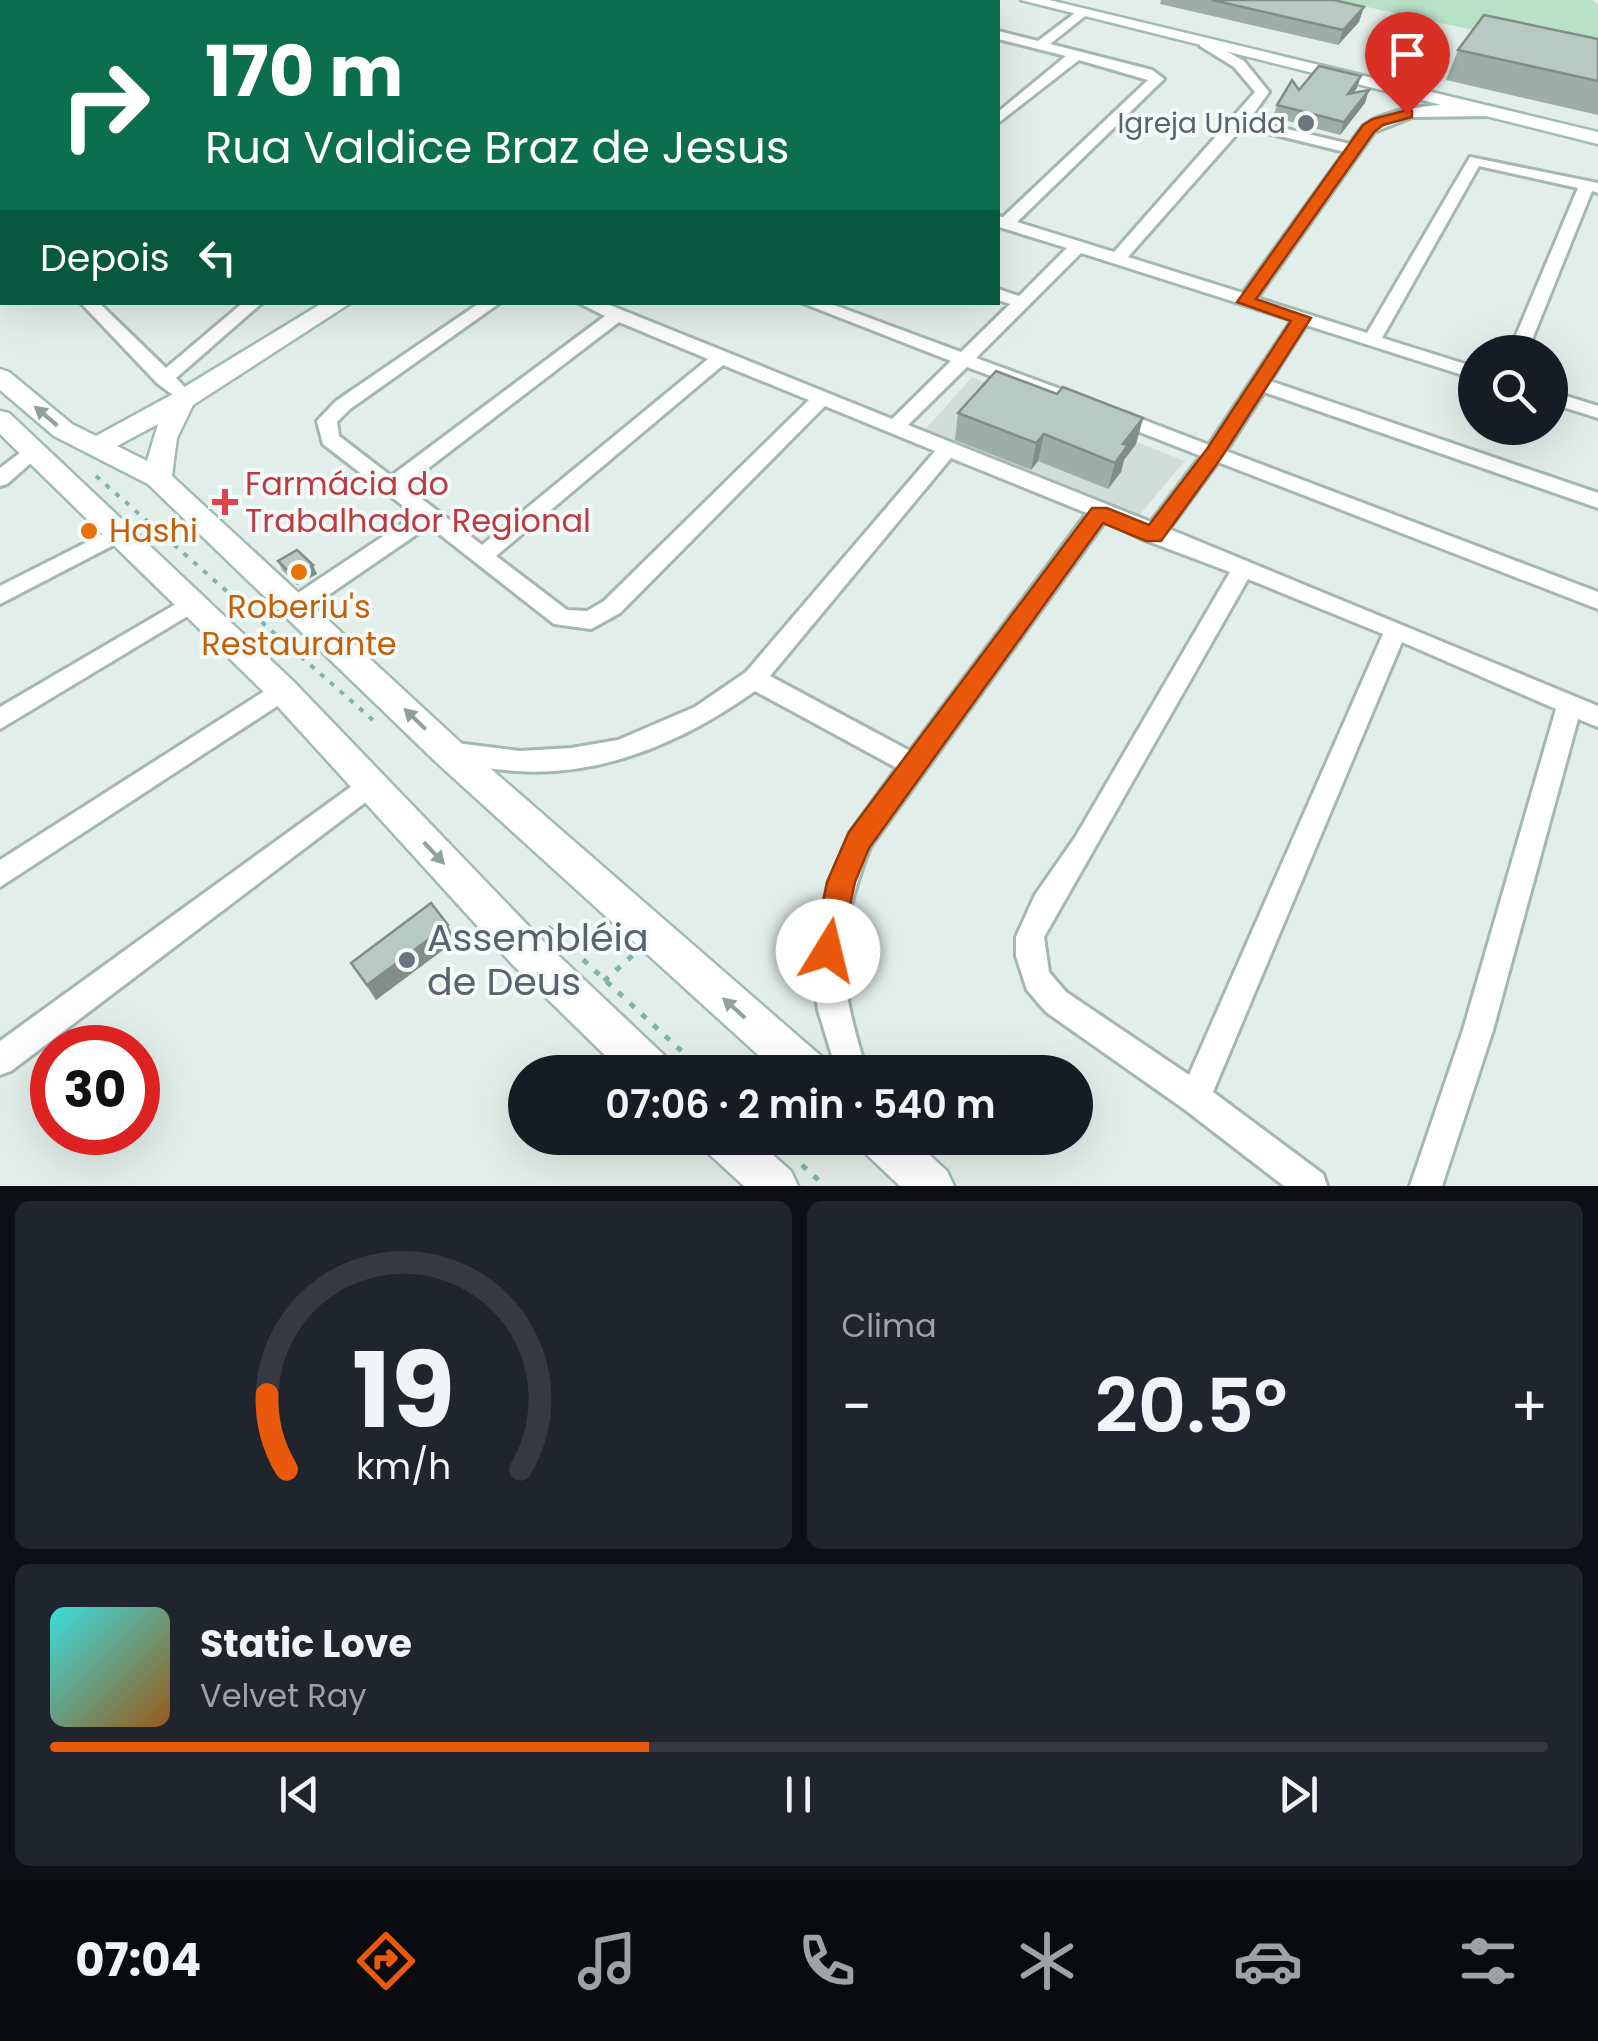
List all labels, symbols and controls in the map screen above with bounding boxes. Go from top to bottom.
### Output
pin [1365,12,1450,115]
text: 170 m [205,22,403,121]
icon: arrive [1380,27,1435,82]
icon: right [40,40,170,170]
place label: Igreja Unida [1117,104,1286,143]
marker: Igreja Unida [1295,112,1317,134]
text: Rua Valdice Braz de Jesus [205,116,789,179]
icon: left [190,230,245,285]
text: Depois [40,231,170,284]
map controls [1458,335,1568,445]
button: search [1458,335,1568,445]
one-way arrow [34,406,59,428]
place label: Farmácia do Trabalhador Regional [245,461,591,543]
marker: Farmácia do Trabalhador Regional [214,491,236,513]
place label: Hashi [109,508,198,553]
marker: Hashi [78,520,100,542]
marker: Roberiu's Restaurante [288,561,310,583]
place label: Roberiu's Restaurante [201,584,397,666]
one-way arrow [404,708,428,732]
one-way arrow [422,841,445,865]
position arrow [776,899,880,1003]
place label: Assembléia de Deus [427,911,649,1008]
marker: Assembléia de Deus [396,949,418,971]
one-way arrow [722,997,747,1019]
speed limit sign: 30 [30,1025,160,1155]
text: 07:06 · 2 min · 540 m [605,1078,996,1131]
text: Clima [842,1303,937,1348]
text: 19 [352,1318,455,1463]
text: 20.5° [1095,1353,1287,1458]
text: − [842,1368,872,1445]
text: + [1510,1368,1548,1445]
text: km/h [356,1441,451,1492]
text: Static Love [200,1617,412,1670]
text: Velvet Ray [200,1673,366,1718]
icon: previous [272,1767,327,1822]
icon: pause [771,1767,826,1822]
icon: next [1271,1767,1326,1822]
icon: directions [351,1926,421,1996]
icon: music [572,1926,642,1996]
icon: phone [792,1926,862,1996]
icon: climate [1012,1926,1082,1996]
icon: car [1233,1926,1303,1996]
icon: filters [1453,1926,1523,1996]
text: 07:04 [75,1929,201,1992]

